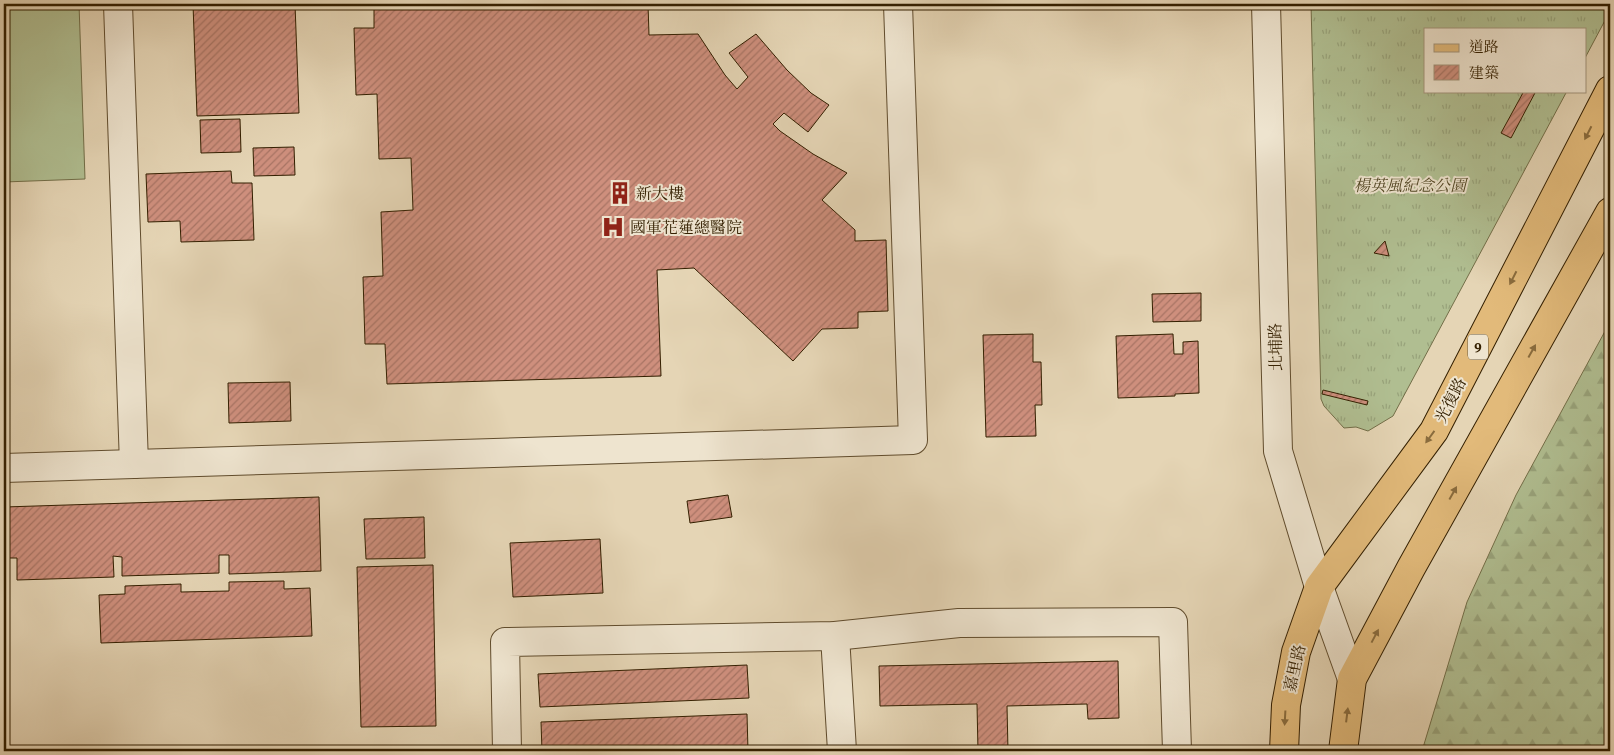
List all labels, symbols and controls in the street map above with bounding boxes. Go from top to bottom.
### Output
legend [1424,28,1586,92]
text: 道路 [1469,36,1499,57]
text: 建築 [1469,62,1499,83]
one-way arrow [1584,126,1592,140]
park label: 楊英風紀念公園 [1354,173,1469,197]
building icon: 新大樓 [607,180,633,206]
place label: 新大樓 [636,181,684,205]
hospital icon: 國軍花蓮總醫院 [600,214,626,240]
place label: 國軍花蓮總醫院 [630,215,742,239]
one-way arrow [1509,270,1517,285]
street label: 北埔路 [1263,323,1287,371]
road number: 9 [1468,334,1488,360]
one-way arrow [1528,345,1537,358]
street label: 光復路 [1428,373,1472,427]
one-way arrow [1425,430,1435,444]
one-way arrow [1449,486,1457,500]
one-way arrow [1371,628,1379,643]
street label: 嘉里路 [1277,642,1311,694]
one-way arrow [1344,707,1352,723]
one-way arrow [1281,710,1289,726]

